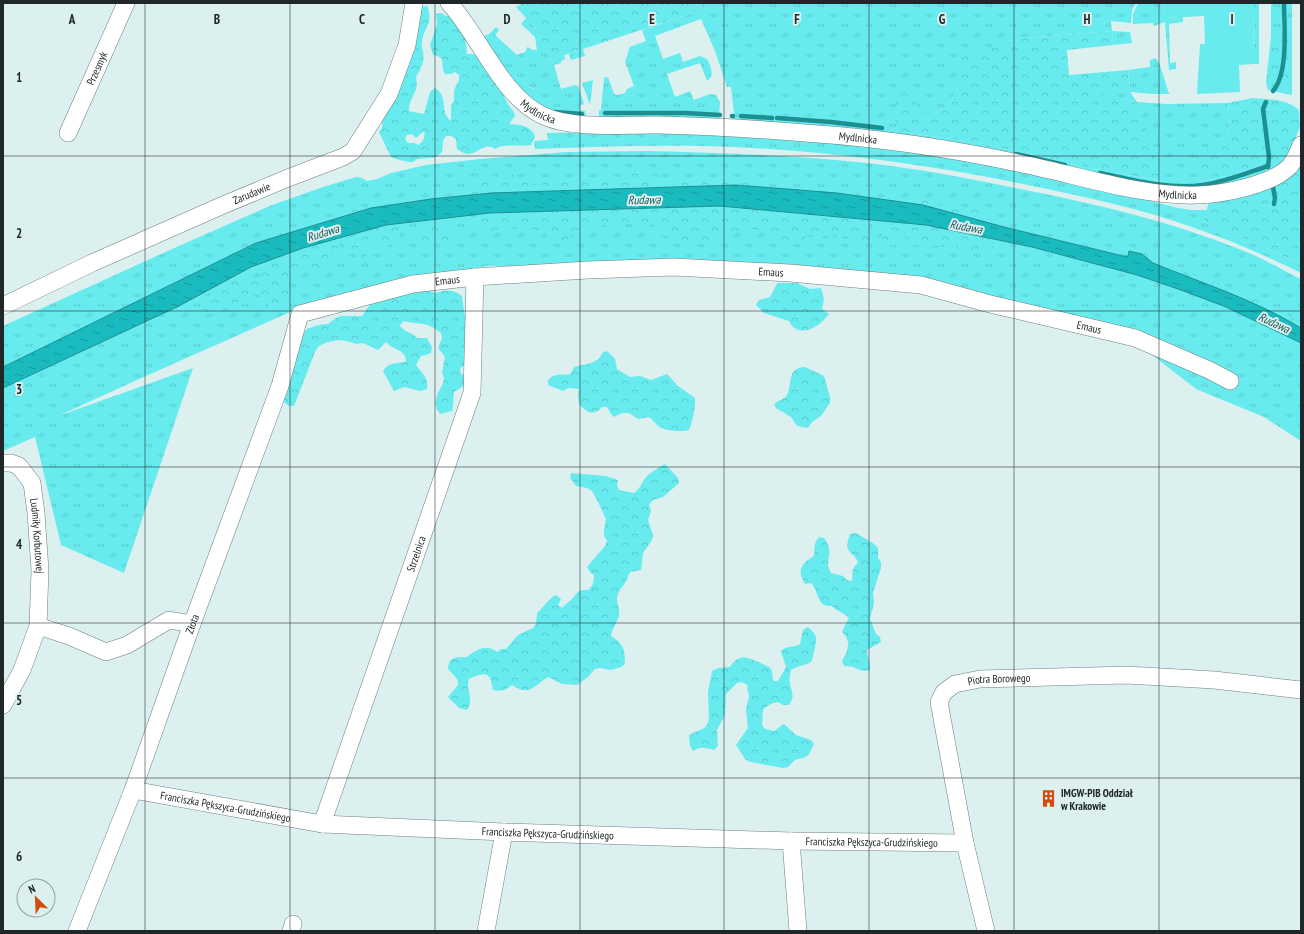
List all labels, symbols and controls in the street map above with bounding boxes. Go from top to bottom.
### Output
text: A [68,11,76,28]
text: B [214,11,220,28]
text: C [359,11,365,28]
text: D [504,11,511,28]
text: E [649,11,655,28]
text: F [794,11,800,28]
text: G [939,11,946,28]
text: H [1084,11,1091,28]
text: I [1230,11,1234,28]
street label: Przesmyk [83,48,111,87]
text: 1 [16,69,22,86]
street label: Mydlnicka [518,96,557,127]
street label: Mydlnicka [838,129,878,147]
street label: Zarudawie [231,179,273,207]
street label: Mydlnicka [1158,186,1197,202]
water label: Rudawa [627,192,662,207]
water label: Rudawa [949,216,985,237]
water label: Rudawa [305,220,342,244]
text: 2 [16,225,22,242]
street label: Emaus [758,264,784,280]
street label: Emaus [434,272,461,288]
water label: Rudawa [1256,309,1293,337]
street label: Emaus [1075,318,1103,337]
text: 3 [16,381,22,398]
street label: Ludmiły Korbutowej [27,497,47,574]
street label: Strzelnica [403,534,429,574]
text: 4 [16,536,23,553]
street label: Złota [182,612,202,635]
street label: Piotra Borowego [966,671,1031,688]
text: 5 [16,692,22,709]
place label: IMGW-PIB Oddział w Krakowie [1060,786,1133,813]
street label: Franciszka Pększyca-Grudzińskiego [159,788,292,825]
building icon: IMGW-PIB Oddział w Krakowie [1038,789,1058,809]
street label: Franciszka Pększyca-Grudzińskiego [481,824,614,842]
street label: Franciszka Pększyca-Grudzińskiego [805,834,938,850]
text: 6 [16,848,22,865]
north arrow [16,878,56,918]
text: N [26,881,38,896]

